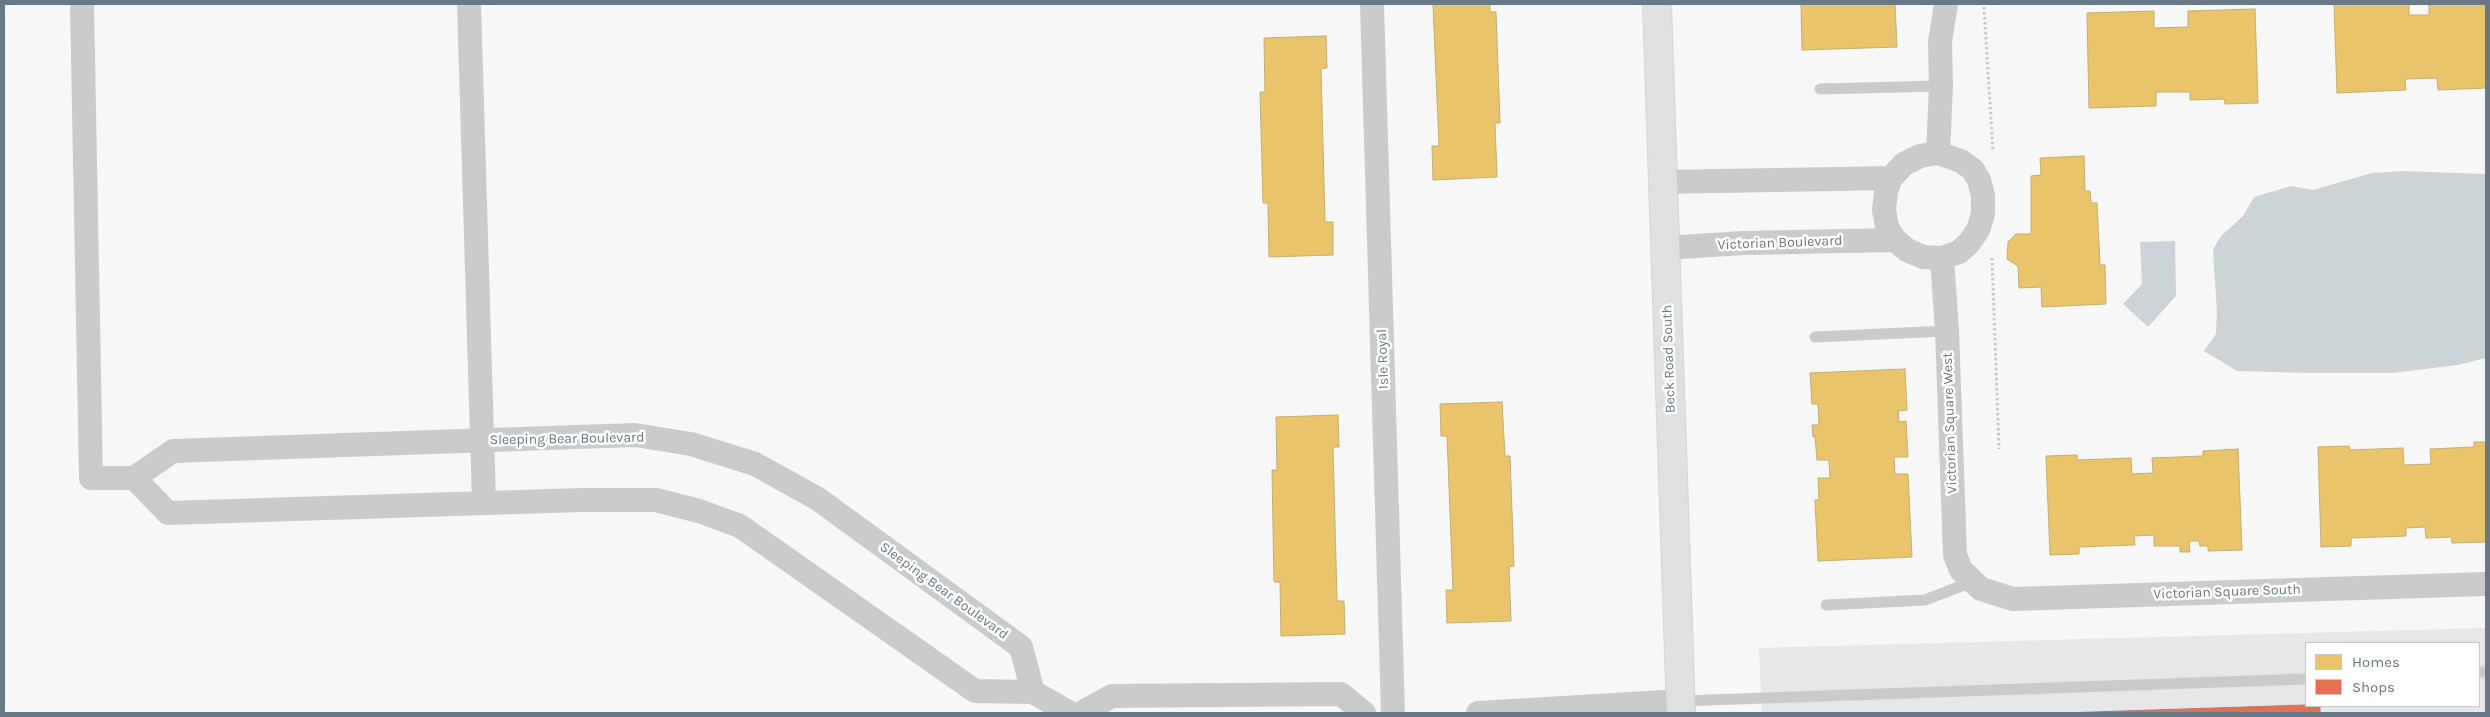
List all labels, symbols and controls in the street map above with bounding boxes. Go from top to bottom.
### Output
street label: Victorian Boulevard [1717,232,1843,254]
street label: Beck Road South [1659,305,1679,413]
street label: Isle Royal [1374,329,1392,389]
street label: Victorian Square West [1939,352,1961,494]
street label: Sleeping Bear Boulevard [489,429,645,449]
street label: Sleeping Bear Boulevard [876,539,1012,643]
street label: Victorian Square South [2153,581,2301,603]
legend [2305,642,2480,707]
text: Homes [2352,653,2400,671]
text: Shops [2352,678,2395,696]

